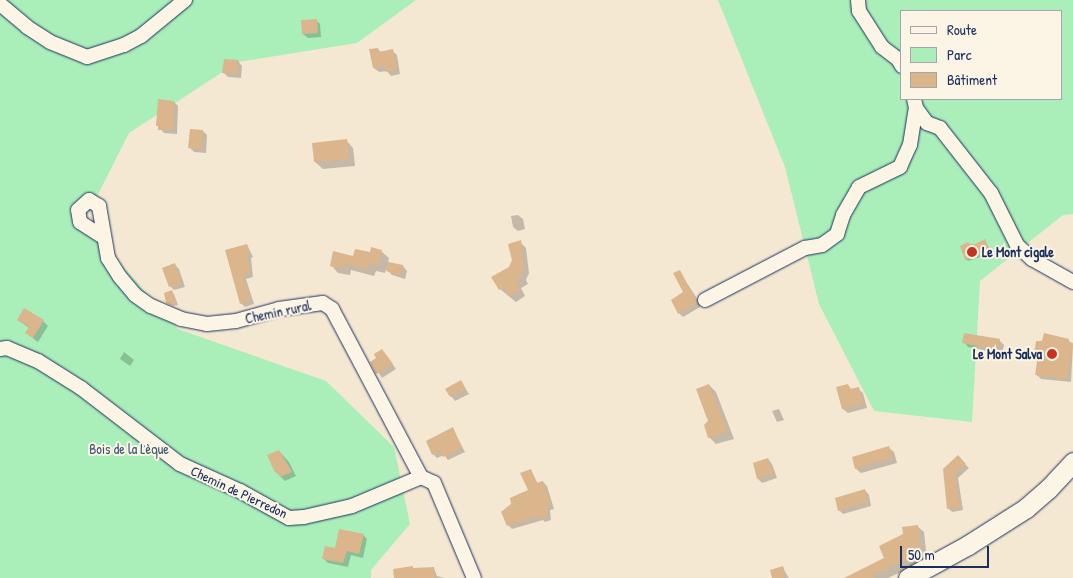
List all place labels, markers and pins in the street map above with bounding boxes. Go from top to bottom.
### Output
place label: Le Mont cigale [982,244,1054,260]
marker: Le Mont cigale [966,246,978,258]
place label: Le Mont Salva [973,346,1042,362]
marker: Le Mont Salva [1046,348,1058,360]

